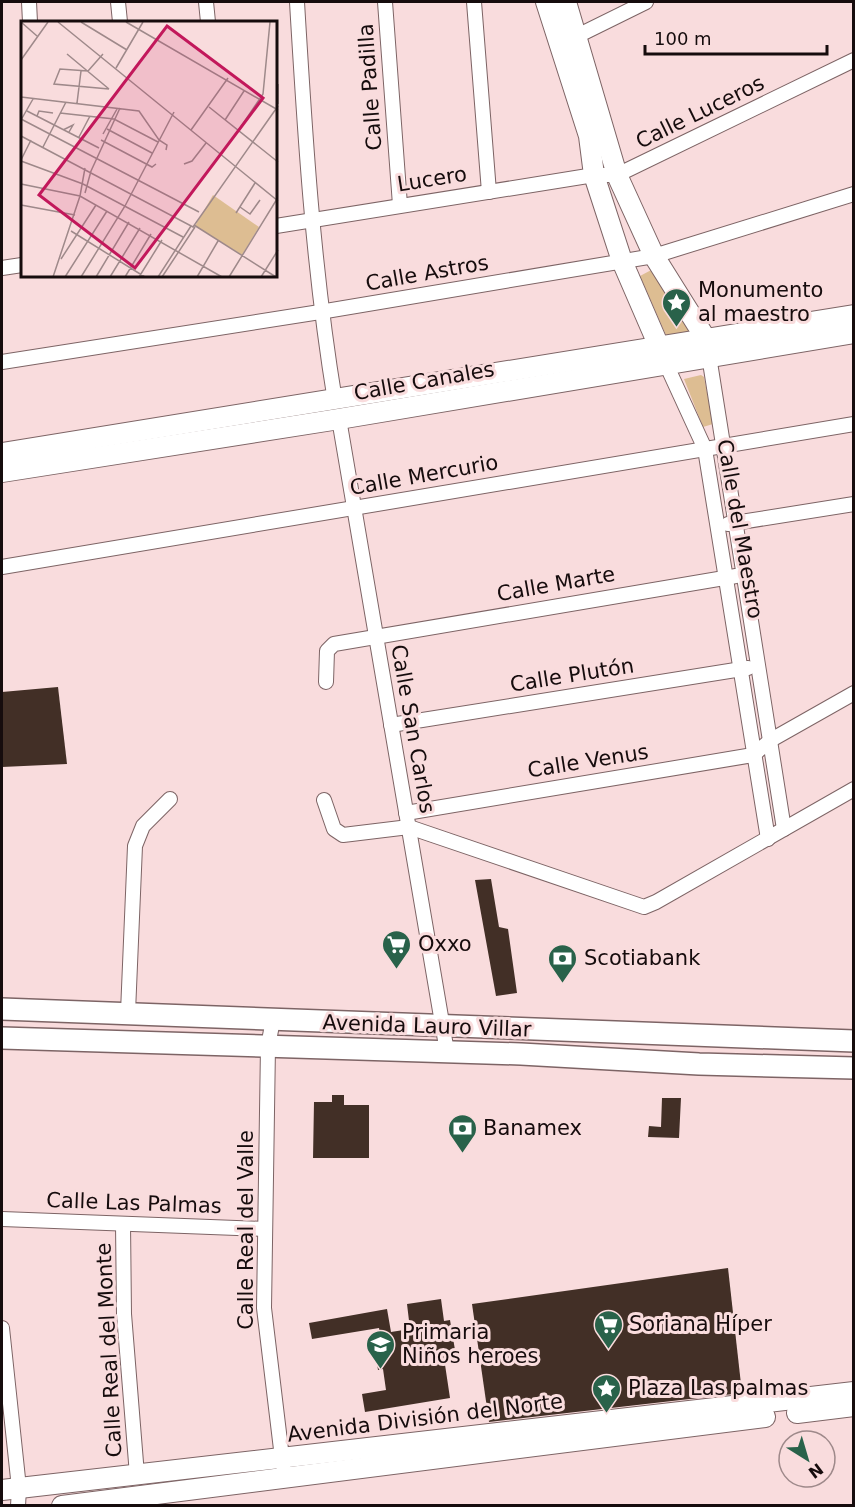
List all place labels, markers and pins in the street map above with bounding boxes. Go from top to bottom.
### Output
place label: Monumento al maestro [698,278,823,326]
place icon: Monumento al maestro [661,286,693,328]
supermarket icon: Oxxo [381,928,413,970]
place label: Oxxo [418,932,472,956]
bank icon: Scotiabank [547,942,579,984]
place label: Scotiabank [584,946,701,970]
bank icon: Banamex [446,1112,478,1154]
place label: Banamex [483,1116,582,1140]
supermarket icon: Soriana Híper [592,1308,624,1350]
place label: Soriana Híper [629,1312,772,1336]
place label: Primaria Niños heroes [402,1320,538,1368]
school or university icon: Primaria Niños heroes [365,1328,397,1370]
place icon: Plaza Las palmas [591,1372,623,1414]
place label: Plaza Las palmas [628,1376,808,1400]

